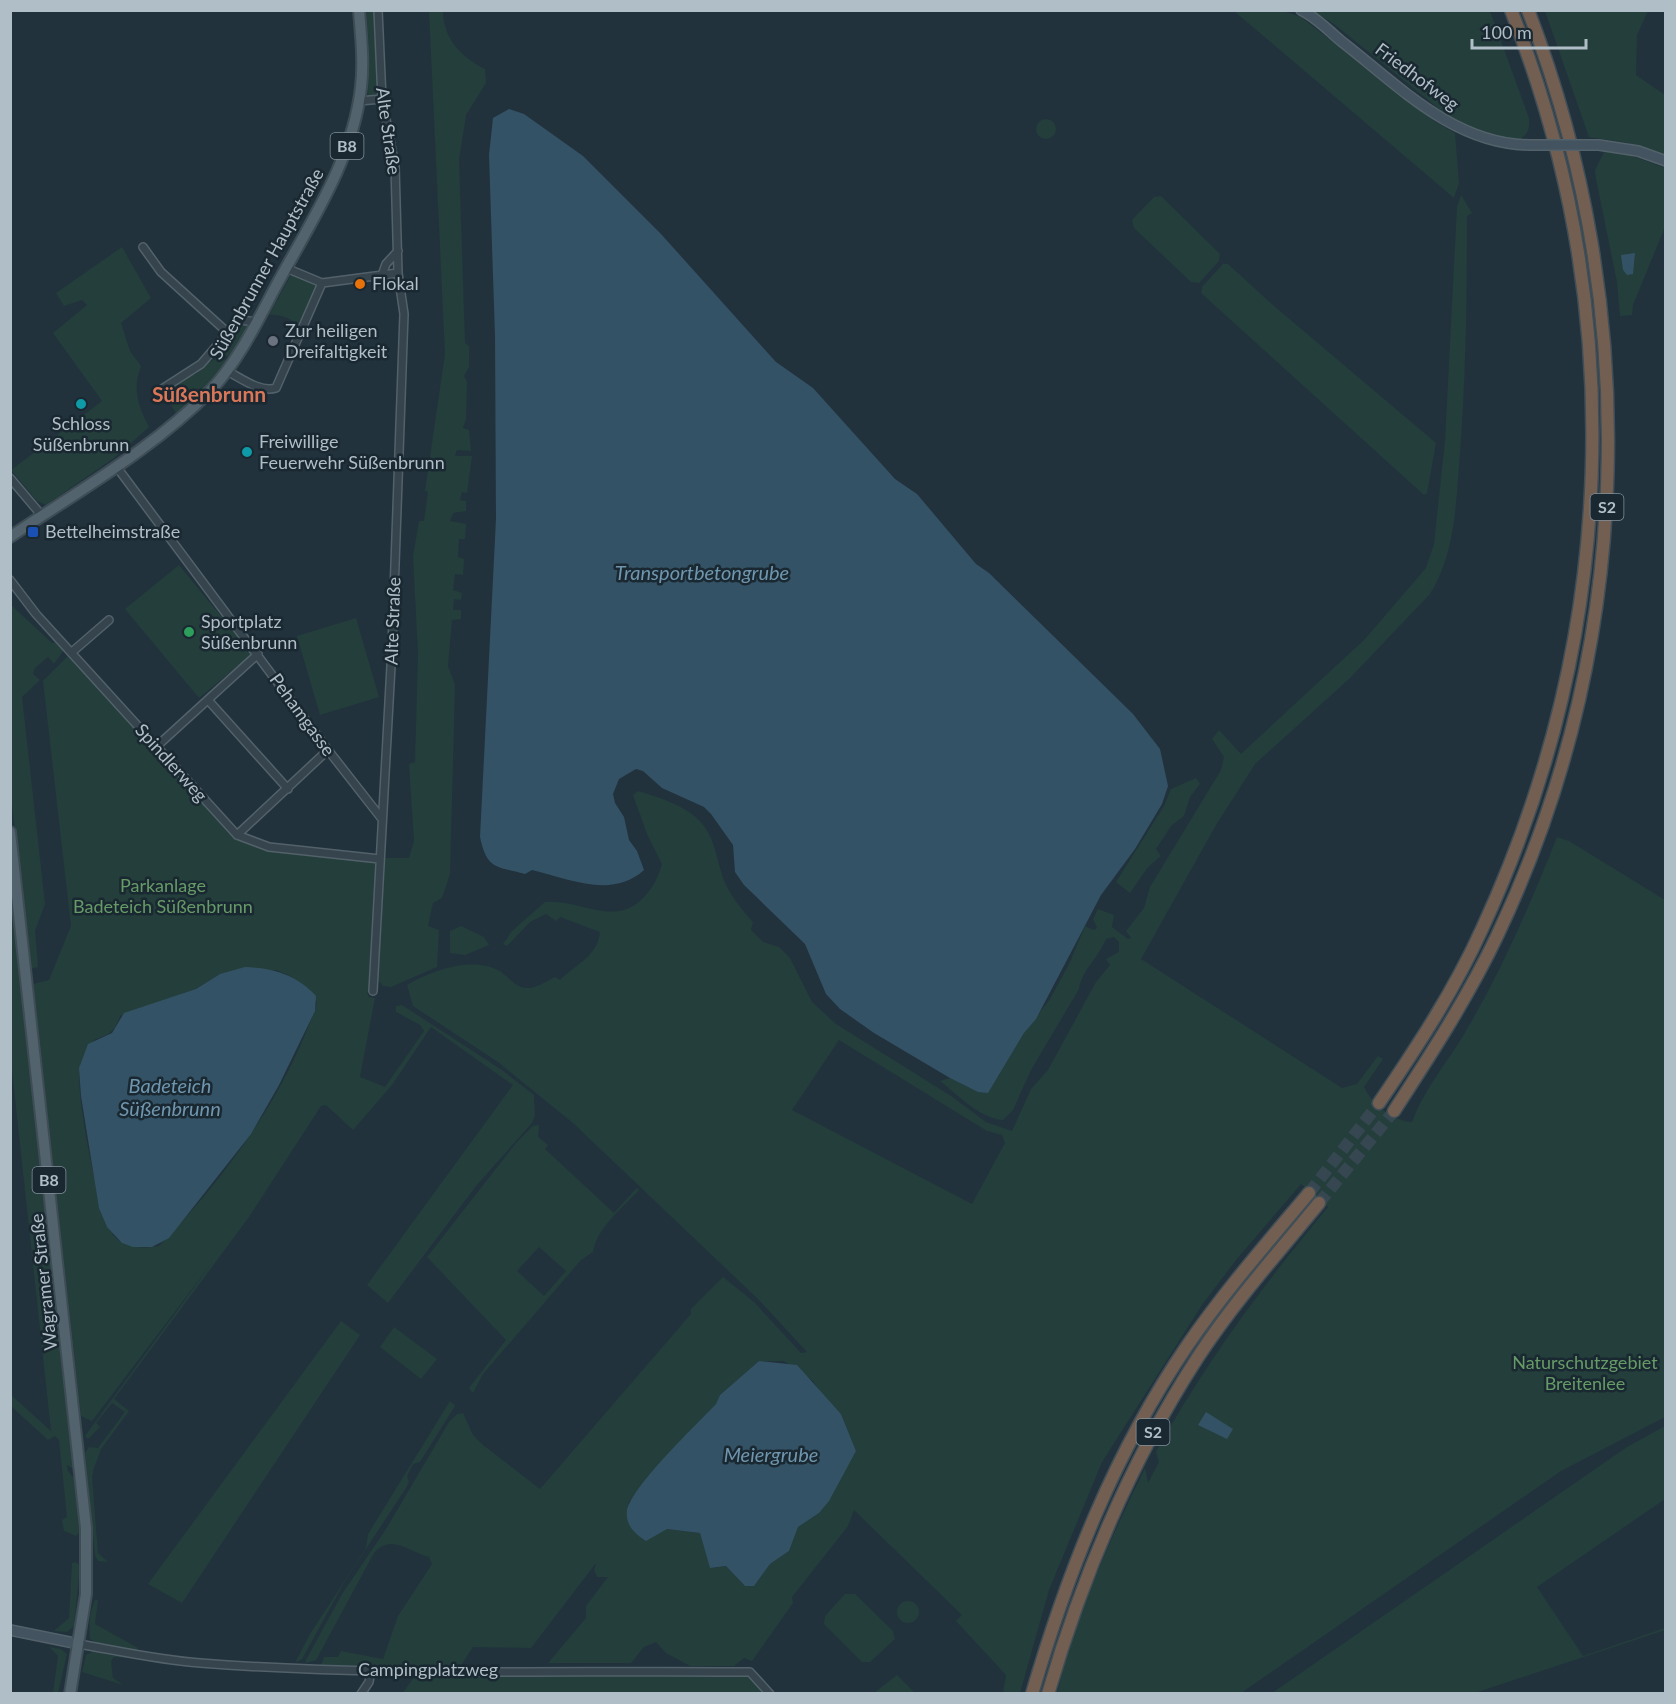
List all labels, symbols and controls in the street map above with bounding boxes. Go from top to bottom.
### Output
scale bar [1472,12,1586,50]
text: 100 m [1481,21,1532,43]
street label: Friedhofweg [1371,38,1464,115]
street label: Alte Straße [372,86,406,176]
road number: B8 [330,133,364,159]
street label: Süßenbrunner Hauptstraße [204,164,328,363]
place label: Flokal [372,272,419,294]
marker: Flokal [353,277,367,291]
place label: Zur heiligen Dreifaltigkeit [285,319,388,362]
marker: Zur heiligen Dreifaltigkeit [266,334,280,348]
district label: Süßenbrunn [152,381,266,406]
marker: Schloss Süßenbrunn [74,397,88,411]
place label: Schloss Süßenbrunn [33,412,129,455]
place label: Freiwillige Feuerwehr Süßenbrunn [259,430,445,473]
marker: Freiwillige Feuerwehr Süßenbrunn [240,445,254,459]
road number: S2 [1590,494,1624,520]
place label: Bettelheimstraße [45,520,180,542]
marker: Bettelheimstraße [26,525,40,539]
water label: Transportbetongrube [615,560,789,584]
street label: Alte Straße [379,577,405,665]
place label: Sportplatz Süßenbrunn [201,610,297,653]
marker: Sportplatz Süßenbrunn [182,625,196,639]
street label: Pehamgasse [265,669,340,760]
street label: Spindlerweg [131,719,212,806]
park label: Parkanlage Badeteich Süßenbrunn [73,874,253,917]
water label: Badeteich Süßenbrunn [119,1073,221,1120]
road number: B8 [32,1167,66,1193]
street label: Wagramer Straße [25,1213,61,1352]
park label: Naturschutzgebiet Breitenlee [1512,1351,1658,1394]
road number: S2 [1136,1419,1170,1445]
water label: Meiergrube [724,1442,818,1466]
street label: Campingplatzweg [358,1658,498,1680]

